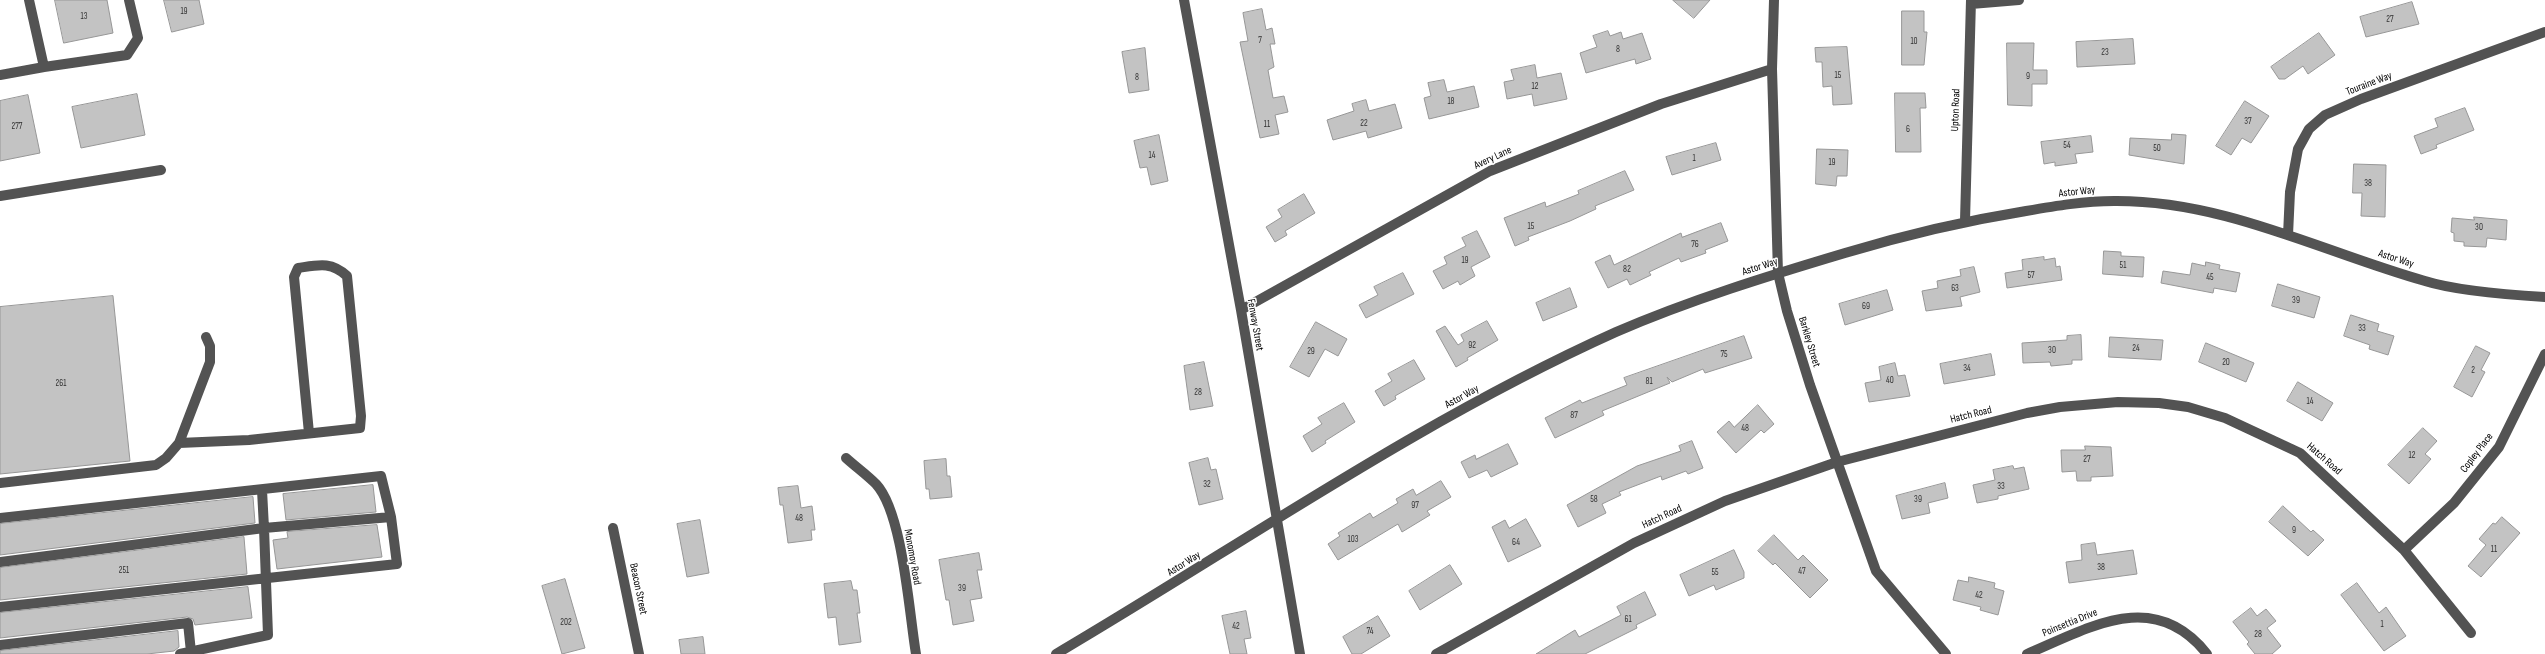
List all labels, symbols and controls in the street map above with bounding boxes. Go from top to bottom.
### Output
house number: 19 [180,7,188,17]
house number: 13 [81,12,87,22]
house number: 27 [2386,15,2394,25]
house number: 7 [1258,36,1262,46]
house number: 10 [1910,37,1918,47]
house number: 8 [1616,45,1620,55]
house number: 23 [2101,48,2109,58]
street label: Touraine Way [2344,69,2394,99]
house number: 15 [1835,71,1841,81]
house number: 9 [2026,72,2030,82]
house number: 8 [1135,73,1139,83]
house number: 12 [1532,82,1538,92]
street label: Upton Road [1949,88,1963,132]
house number: 18 [1447,97,1455,107]
house number: 37 [2244,117,2252,127]
house number: 22 [1360,119,1368,129]
house number: 11 [1264,120,1270,130]
house number: 277 [12,122,22,132]
house number: 6 [1906,125,1910,135]
house number: 54 [2063,141,2071,151]
street label: Avery Lane [1472,144,1514,172]
house number: 50 [2153,144,2161,154]
house number: 14 [1149,151,1155,161]
house number: 1 [1692,154,1696,164]
house number: 19 [1828,158,1836,168]
house number: 38 [2364,179,2372,189]
street label: Astor Way [2058,184,2096,200]
house number: 15 [1528,222,1534,232]
house number: 30 [2475,223,2483,233]
house number: 76 [1691,240,1699,250]
street label: Astor Way [2377,247,2415,271]
street label: Astor Way [1741,255,1779,279]
house number: 19 [1461,256,1469,266]
house number: 51 [2120,261,2126,271]
house number: 82 [1623,265,1631,275]
house number: 57 [2027,271,2035,281]
house number: 45 [2206,273,2214,283]
house number: 63 [1951,284,1959,294]
house number: 39 [2292,296,2300,306]
street label: Fenway Street [1244,298,1266,352]
house number: 69 [1862,302,1870,312]
street label: Barkley Street [1795,315,1823,369]
house number: 33 [2358,324,2366,334]
house number: 92 [1468,341,1476,351]
house number: 24 [2132,344,2140,354]
house number: 30 [2048,346,2056,356]
house number: 29 [1307,347,1315,357]
house number: 75 [1720,350,1728,360]
house number: 20 [2222,358,2230,368]
house number: 34 [1963,364,1971,374]
house number: 2 [2471,366,2475,376]
house number: 40 [1886,376,1894,386]
house number: 81 [1645,377,1653,387]
house number: 261 [56,379,66,389]
street label: Astor Way [1443,382,1481,412]
house number: 28 [1194,388,1202,398]
house number: 14 [2307,397,2313,407]
street label: Hatch Road [1949,403,1993,427]
house number: 87 [1570,411,1578,421]
house number: 48 [1741,424,1749,434]
street label: Copley Place [2458,430,2496,476]
street label: Hatch Road [2304,440,2344,478]
house number: 12 [2409,451,2415,461]
house number: 27 [2083,455,2091,465]
house number: 32 [1203,480,1211,490]
house number: 33 [1997,482,2005,492]
house number: 58 [1590,495,1598,505]
house number: 39 [1914,495,1922,505]
house number: 97 [1411,501,1419,511]
street label: Hatch Road [1640,502,1684,532]
house number: 48 [795,514,803,524]
house number: 9 [2292,526,2296,536]
street label: Monomoy Road [901,528,923,586]
house number: 103 [1348,535,1358,545]
house number: 64 [1512,538,1520,548]
house number: 11 [2491,545,2497,555]
street label: Astor Way [1165,549,1203,579]
street label: Beacon Street [626,562,650,616]
house number: 38 [2097,563,2105,573]
house number: 251 [119,566,129,576]
house number: 47 [1798,567,1806,577]
house number: 55 [1711,568,1719,578]
house number: 39 [958,584,966,594]
house number: 42 [1975,591,1983,601]
street label: Poinsettia Drive [2041,606,2099,640]
house number: 61 [1624,615,1632,625]
house number: 202 [560,618,572,628]
house number: 1 [2380,620,2384,630]
house number: 42 [1232,622,1240,632]
house number: 74 [1367,627,1373,637]
house number: 28 [2254,630,2262,640]

